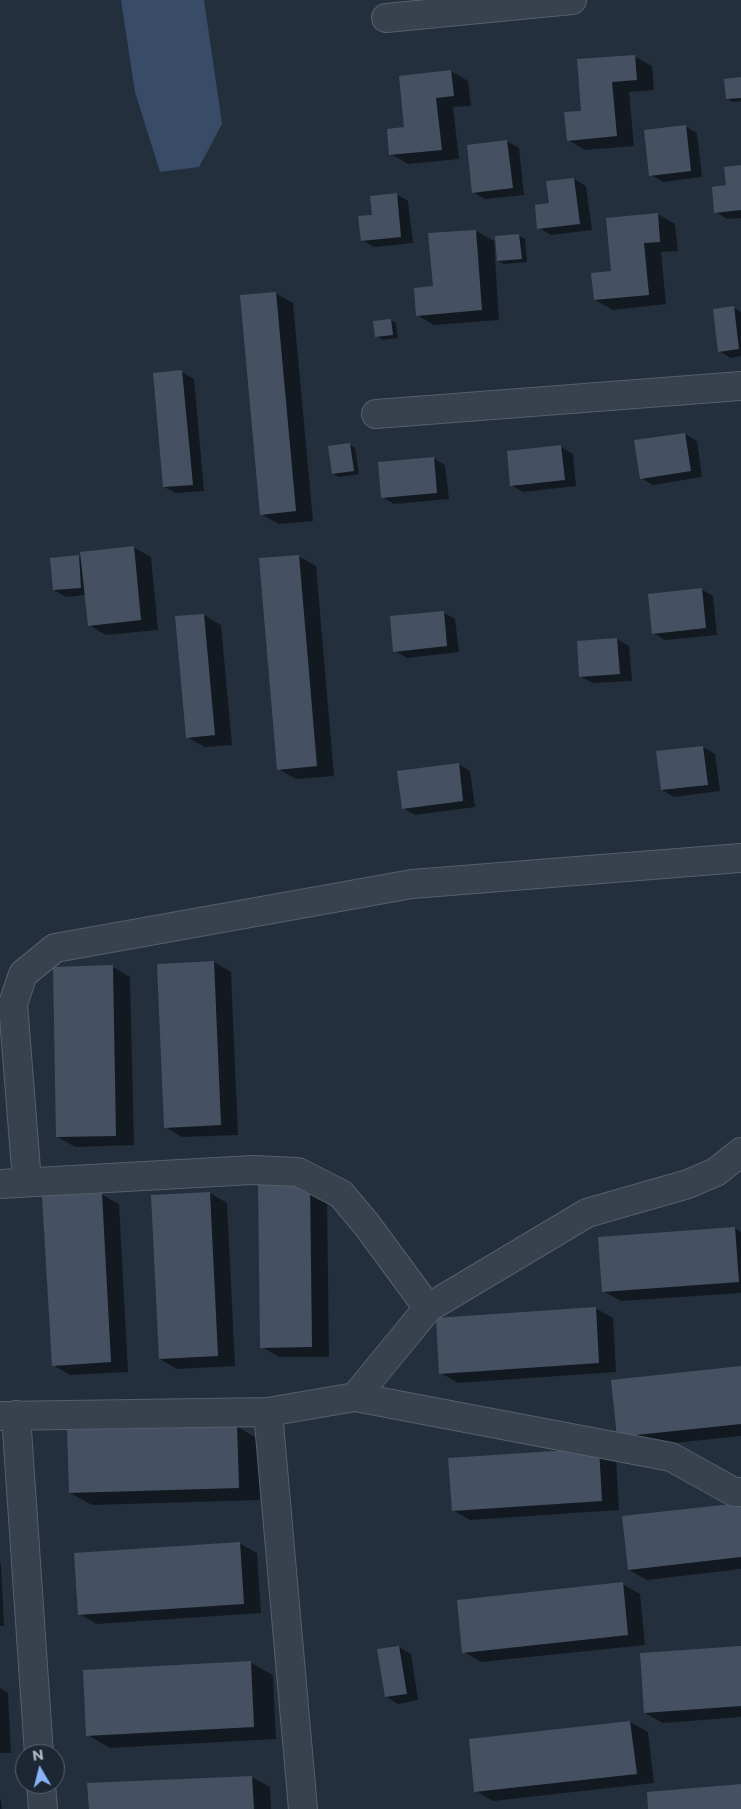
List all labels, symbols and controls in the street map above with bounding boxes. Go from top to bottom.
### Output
north arrow [15,1744,65,1794]
text: N [31,1745,45,1765]

